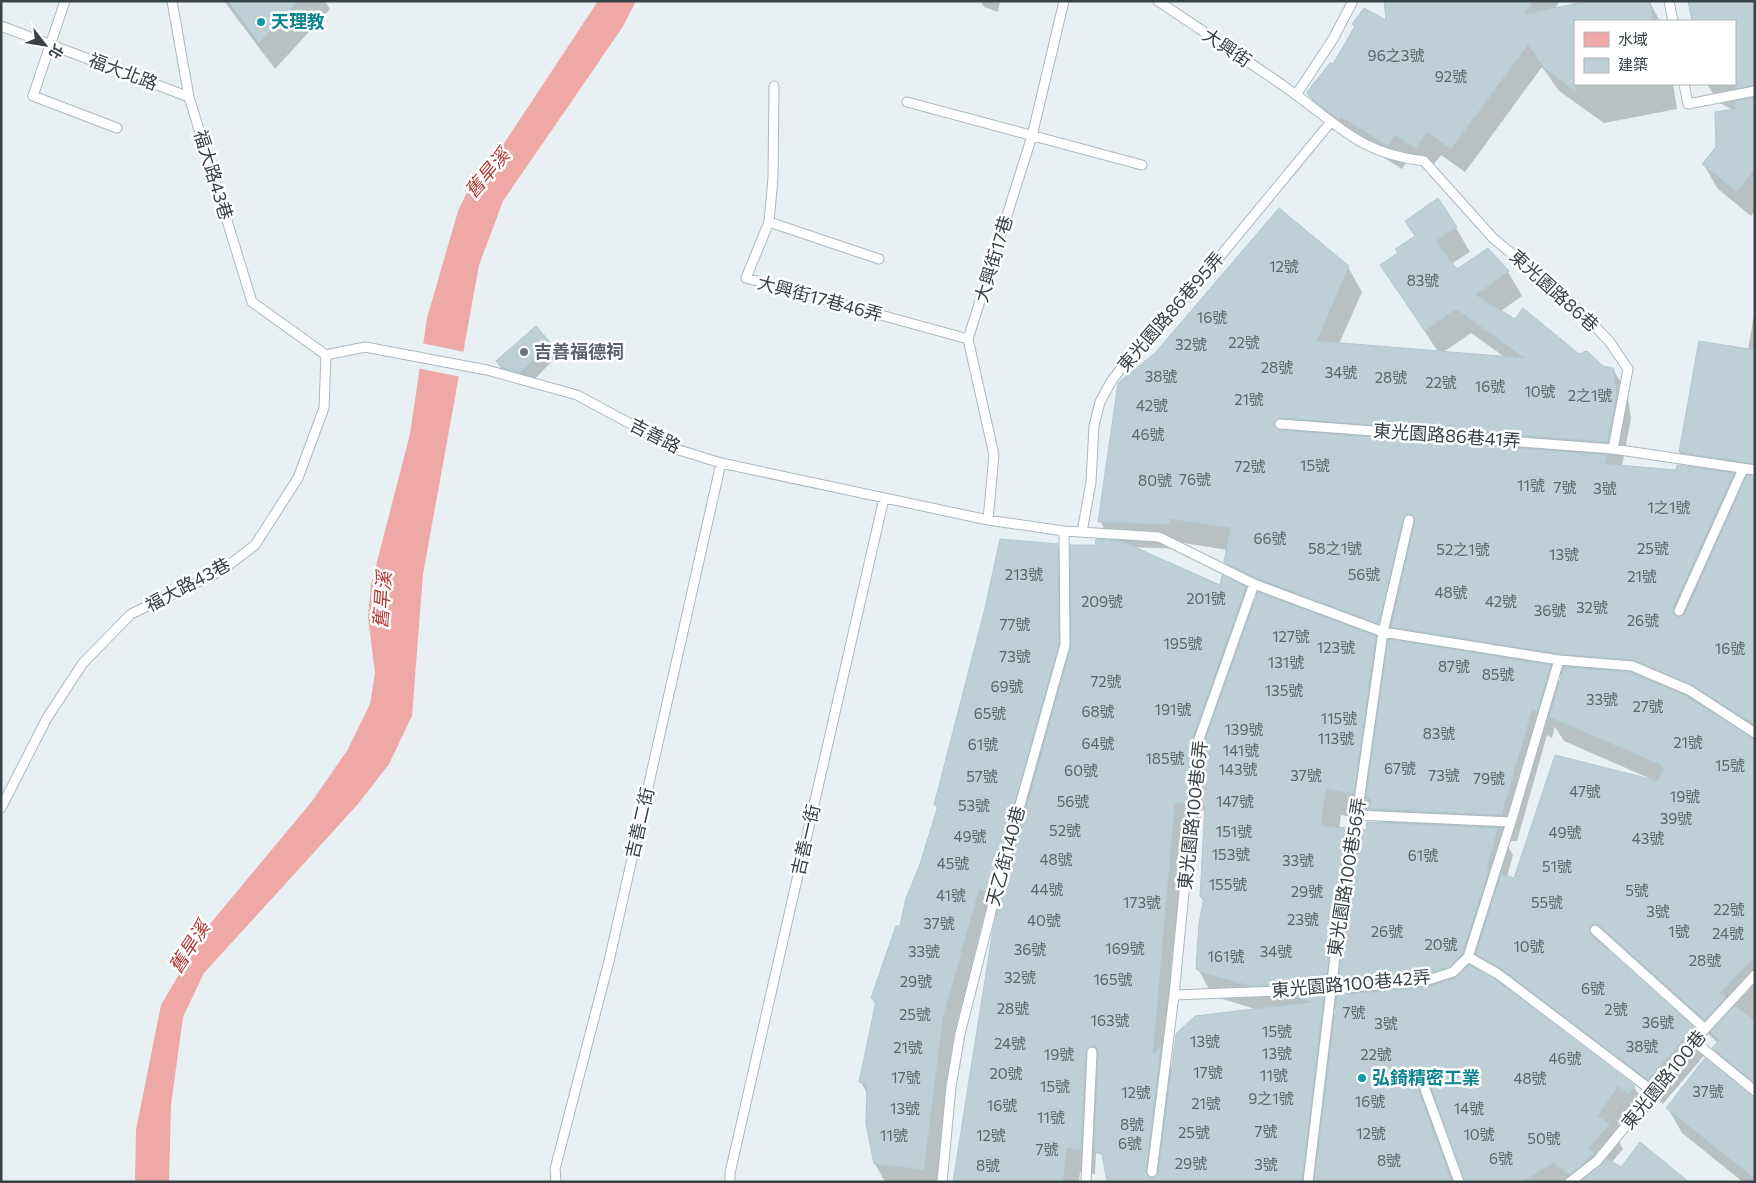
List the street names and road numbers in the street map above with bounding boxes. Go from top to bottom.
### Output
street label: 大興街 [1199,23,1256,71]
street label: 福大北路 [86,48,161,94]
street label: 福大路43巷 [190,127,238,222]
street label: 大興街17巷 [969,213,1017,305]
street label: 東光園路86巷 [1506,245,1604,336]
street label: 東光園路86巷95弄 [1112,247,1228,376]
street label: 大興街17巷46弄 [755,271,885,325]
street label: 吉善路 [626,413,685,457]
street label: 東光園路86巷41弄 [1373,419,1522,451]
street label: 福大路43巷 [141,553,234,616]
street label: 東光園路100巷6弄 [1173,739,1211,891]
street label: 吉善二街 [620,785,658,860]
street label: 東光園路100巷56弄 [1323,796,1369,958]
street label: 吉善一街 [786,802,824,877]
street label: 天乙街140巷 [981,804,1029,908]
street label: 東光園路100巷42弄 [1270,965,1431,1001]
street label: 東光園路100巷 [1617,1025,1710,1133]

